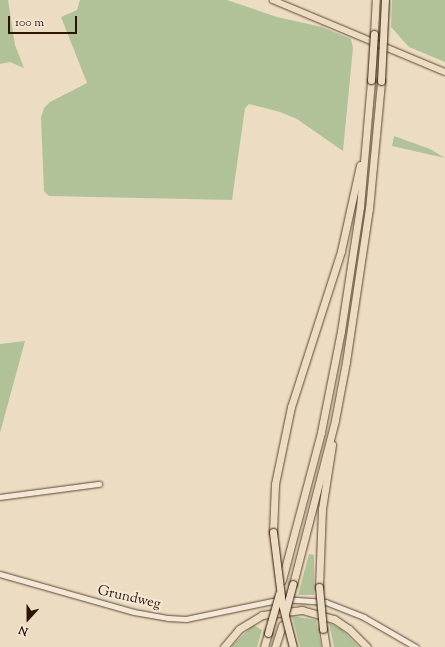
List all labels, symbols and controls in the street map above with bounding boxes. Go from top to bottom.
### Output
scale bar [10,8,79,34]
text: 100 m [15,14,44,32]
street label: Grundweg [96,583,162,613]
north arrow [8,599,48,639]
text: N [17,621,31,639]

